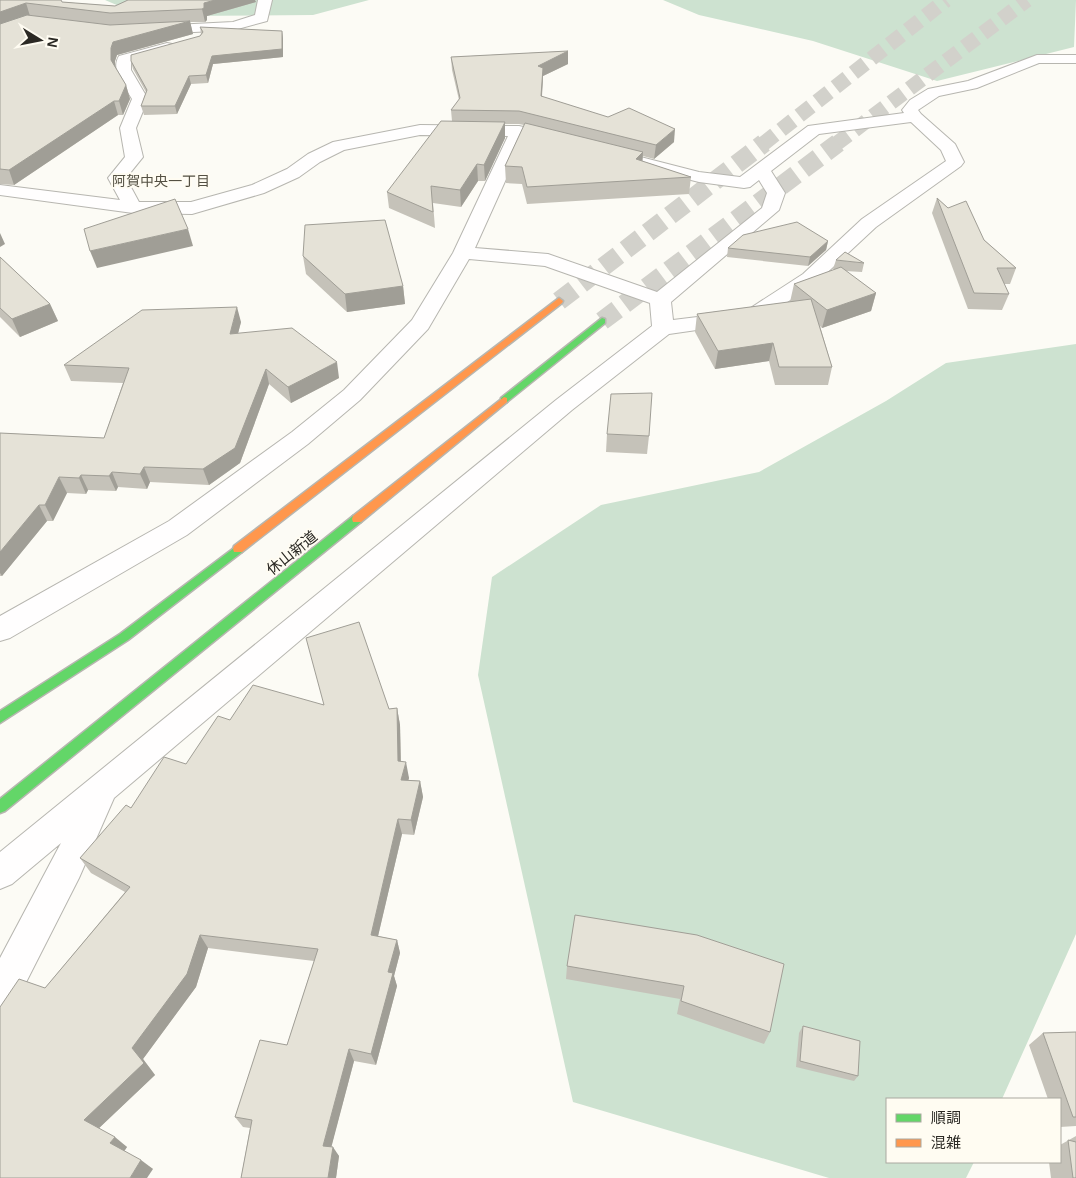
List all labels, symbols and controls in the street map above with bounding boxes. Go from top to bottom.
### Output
north arrow [15,15,65,65]
text: N [44,36,62,49]
district label: 阿賀中央一丁目 [112,173,210,189]
street label: 休山新道 [263,527,320,578]
legend [886,1098,1061,1163]
text: 順調 [931,1109,961,1126]
text: 混雑 [931,1134,961,1151]

